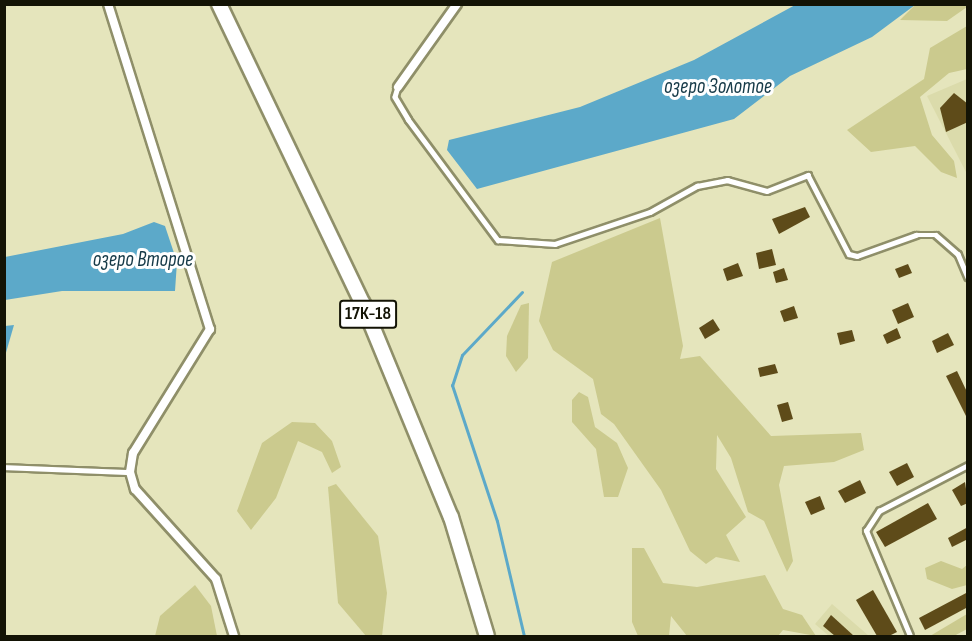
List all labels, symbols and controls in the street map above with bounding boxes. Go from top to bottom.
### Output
water label: озеро Золотое [664,74,772,100]
water label: озеро Второе [93,247,193,273]
road number: 17К-18 [338,299,398,329]

